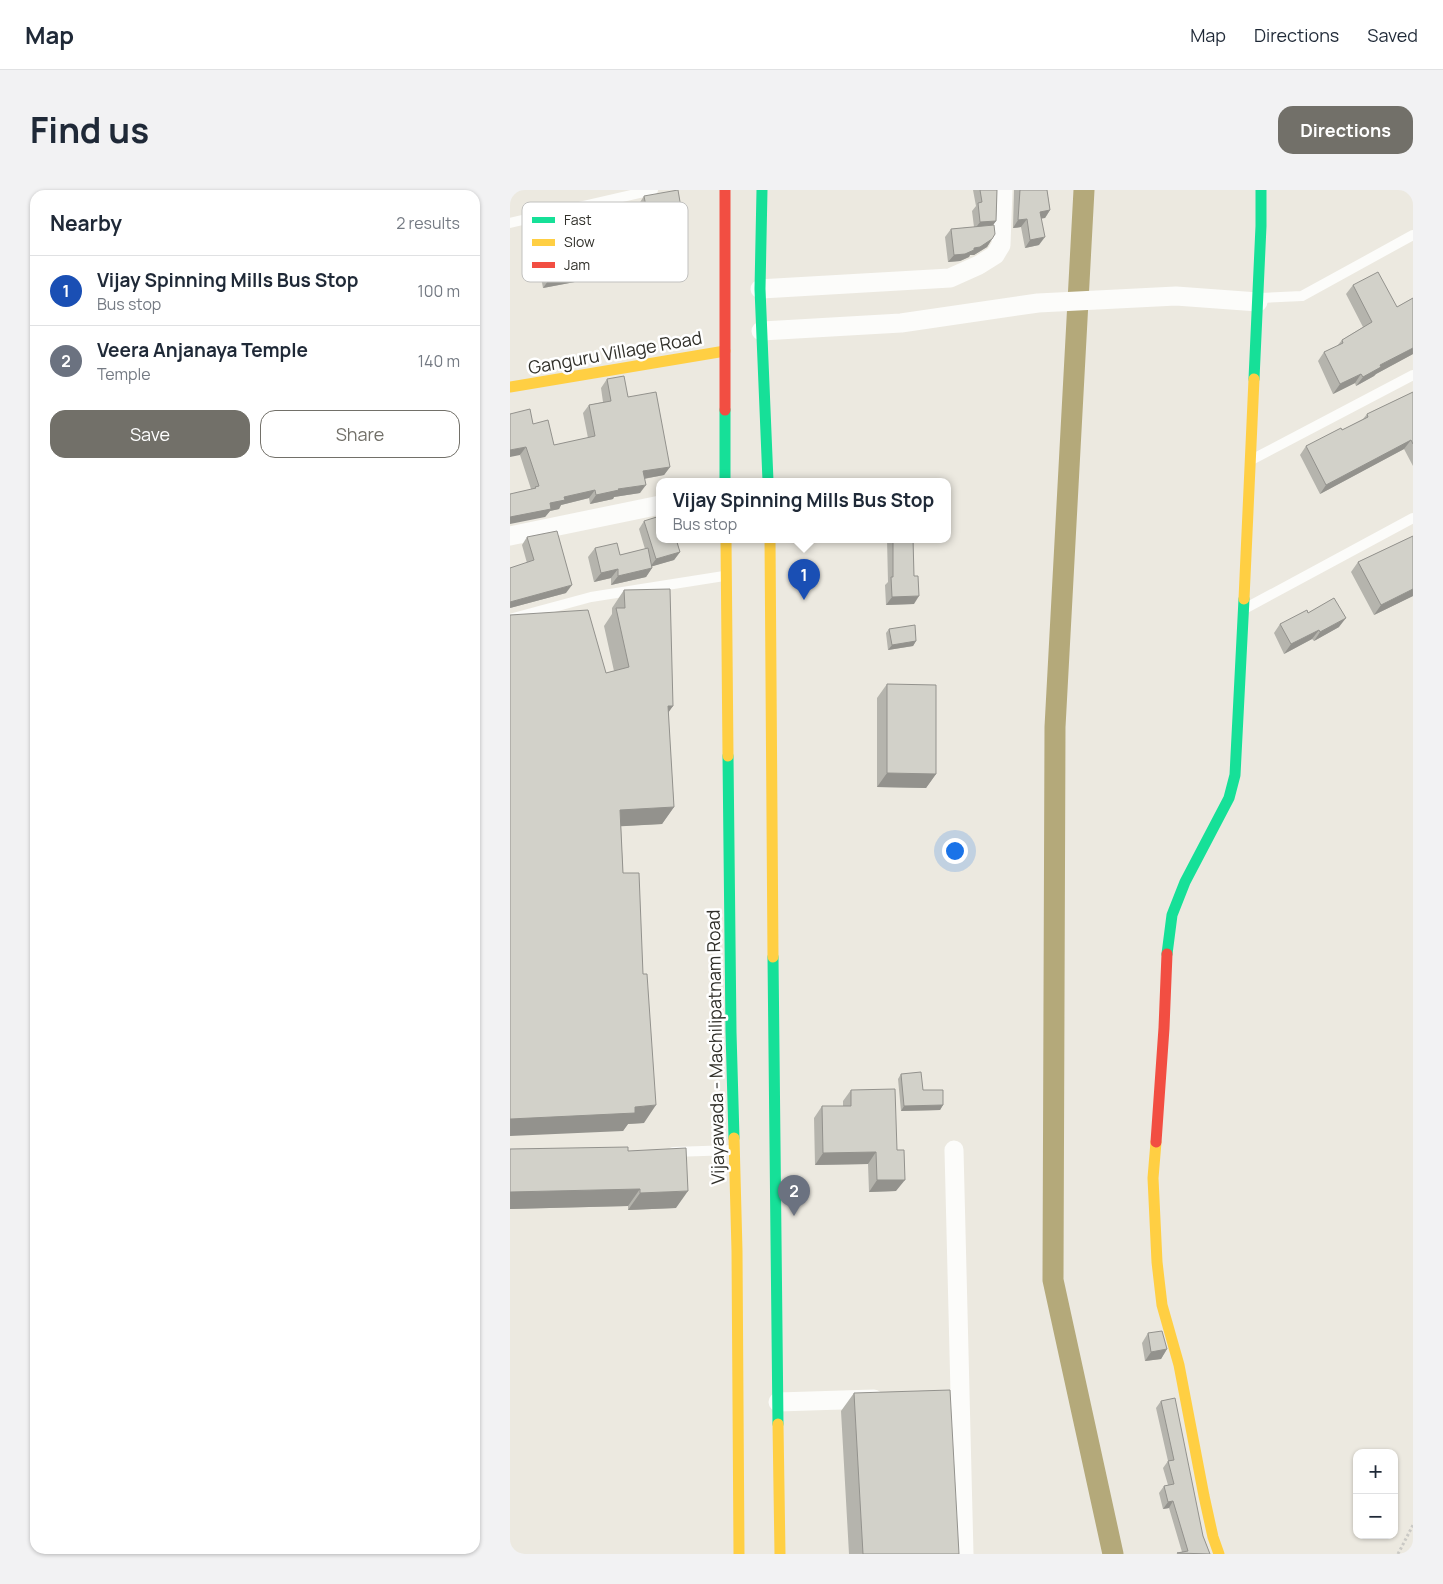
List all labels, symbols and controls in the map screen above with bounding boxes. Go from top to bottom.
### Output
text: Map [25,18,74,51]
text: Map [1190,23,1226,47]
text: Directions [1254,23,1339,47]
text: Saved [1367,23,1418,47]
text: Find us [30,106,149,154]
button: Directions [1278,106,1413,154]
legend [522,202,688,282]
text: Nearby [50,209,122,237]
text: Fast [564,210,592,229]
text: 2 results [396,212,460,234]
text: Slow [564,232,595,251]
text: Jam [564,255,590,274]
text: Vijay Spinning Mills Bus Stop [97,267,358,293]
text: 1 [62,280,70,302]
text: 100 m [417,280,460,302]
text: Bus stop [97,293,161,315]
street label: Ganguru Village Road [526,325,704,379]
text: Veera Anjanaya Temple [97,337,308,363]
text: 2 [61,350,71,372]
text: 140 m [418,350,460,372]
text: Temple [97,363,151,385]
button: Save [50,410,250,458]
button: Share [260,410,460,458]
popup [656,478,951,543]
text: Vijay Spinning Mills Bus Stop [673,487,934,513]
text: Bus stop [673,513,737,535]
pin: 1 [788,559,820,600]
your location [942,838,968,864]
street label: Vijayawada - Machilipatnam Road [701,909,729,1185]
pin: 2 [778,1175,810,1216]
map controls [1353,1449,1398,1539]
button: + [1353,1449,1398,1494]
button: − [1353,1494,1398,1539]

